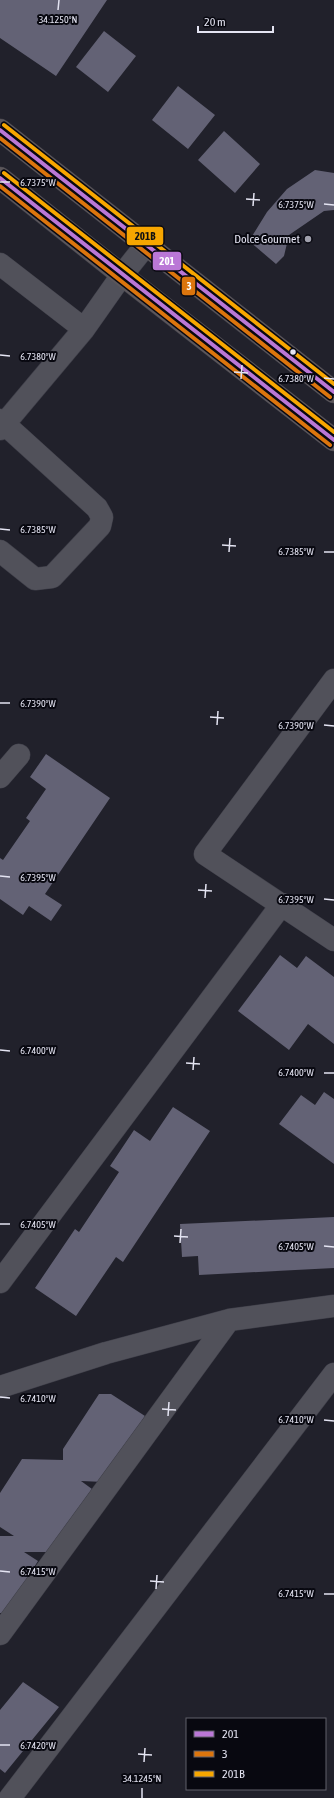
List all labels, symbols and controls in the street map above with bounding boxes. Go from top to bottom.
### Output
scale bar [198,8,273,34]
text: 34.1250°N [39,14,77,25]
text: 20 m [204,15,226,29]
text: 6.7375°W [20,177,56,188]
text: 6.7375°W [278,199,314,210]
line badge: 201B [126,226,164,246]
text: 201B [135,230,156,242]
place label: Dolce Gourmet [234,232,301,246]
marker: Dolce Gourmet [303,234,313,244]
line badge: 201 [152,251,182,271]
text: 201 [159,255,175,267]
line badge: 3 [181,276,196,296]
text: 3 [186,280,192,292]
unlabelled marker [288,347,298,357]
text: 6.7380°W [20,351,56,362]
text: 6.7380°W [278,373,314,384]
text: 6.7385°W [20,524,56,535]
text: 6.7385°W [278,546,314,557]
text: 6.7390°W [20,698,56,709]
text: 6.7390°W [278,720,314,731]
text: 6.7395°W [20,872,56,883]
text: 6.7395°W [278,894,314,905]
text: 6.7400°W [20,1045,56,1056]
text: 6.7400°W [278,1067,314,1078]
text: 6.7405°W [20,1219,56,1230]
text: 6.7405°W [278,1241,314,1252]
text: 6.7410°W [20,1393,56,1404]
text: 6.7410°W [278,1414,314,1425]
text: 6.7415°W [20,1566,56,1577]
text: 6.7415°W [278,1588,314,1599]
legend [186,1718,326,1790]
text: 201 [222,1727,239,1741]
text: 6.7420°W [20,1740,56,1751]
text: 3 [222,1747,228,1761]
text: 201B [222,1767,245,1781]
text: 34.1245°N [123,1773,161,1784]

